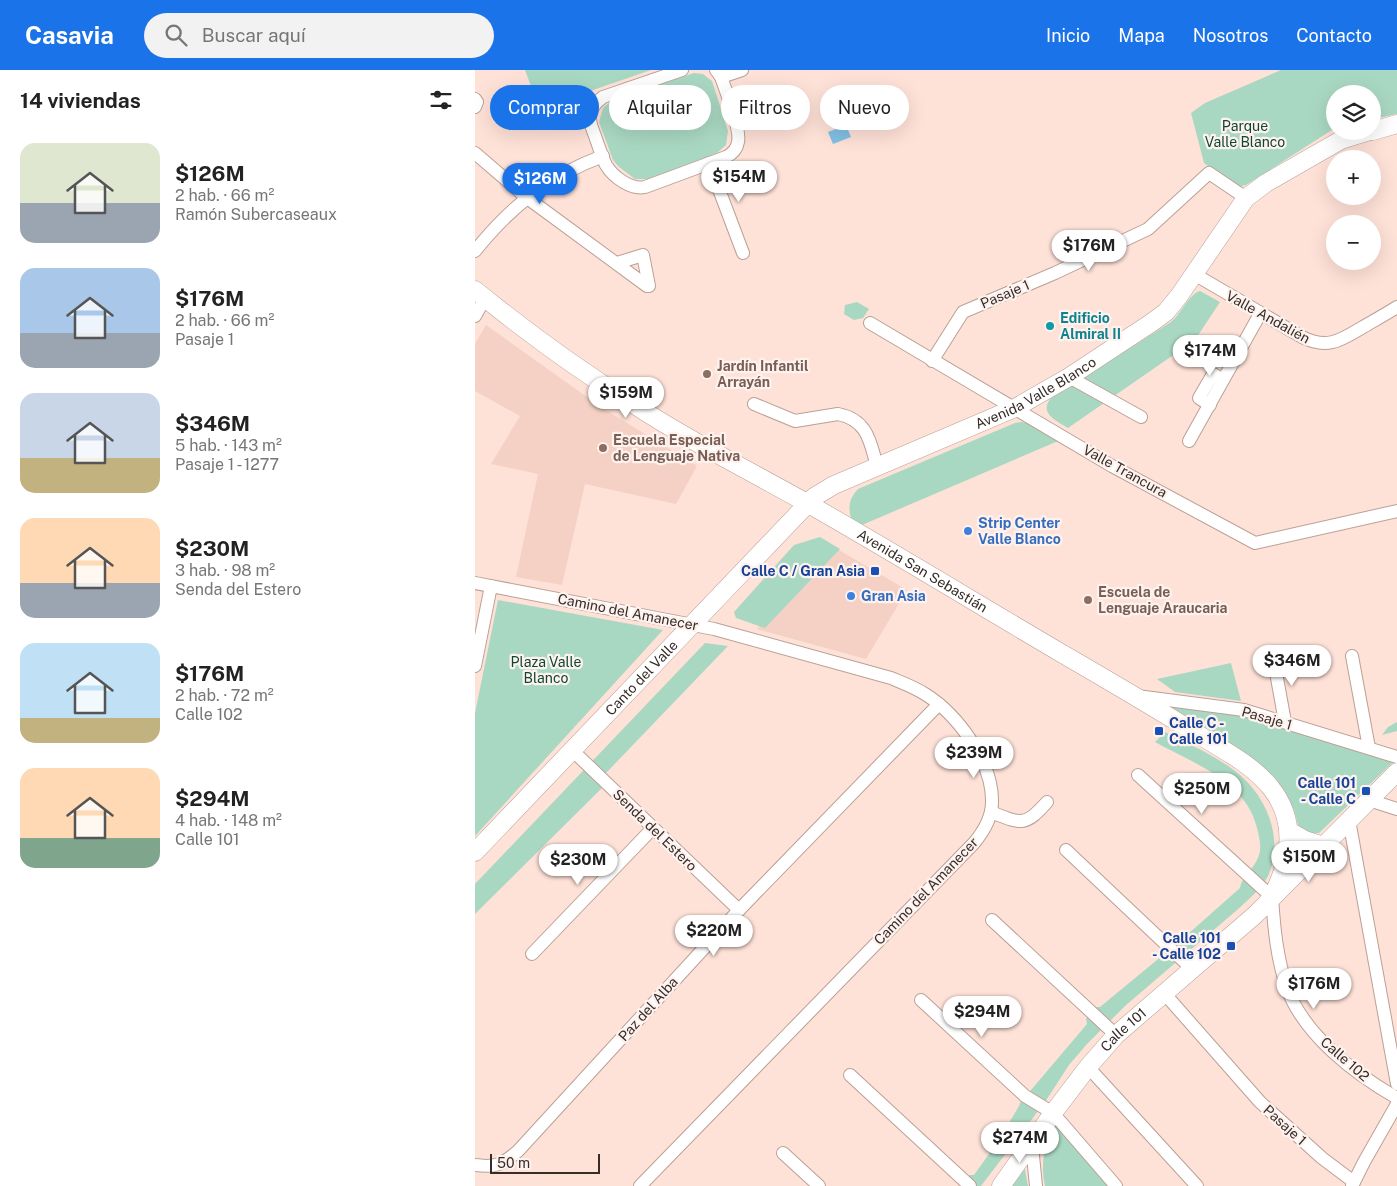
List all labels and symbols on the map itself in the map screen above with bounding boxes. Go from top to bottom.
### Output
park label: Parque Valle Blanco [1205,118,1285,150]
pin: $154M [704,160,774,203]
pin: $126M [505,162,575,205]
pin: $176M [1054,230,1124,272]
street label: Pasaje 1 [978,276,1032,312]
street label: Valle Andalién [1223,287,1313,347]
place label: Edificio Almiral II [1060,310,1121,342]
marker: Edificio Almiral II [1044,320,1056,332]
pin: $174M [1175,334,1245,377]
street label: Avenida Valle Blanco [973,353,1099,432]
place label: Jardín Infantil Arrayán [717,358,809,390]
marker: Jardín Infantil Arrayán [701,368,713,380]
pin: $159M [591,376,661,419]
place label: Escuela Especial de Lenguaje Nativa [613,432,740,464]
street label: Valle Trancura [1080,441,1170,501]
marker: Escuela Especial de Lenguaje Nativa [597,442,609,454]
place label: Strip Center Valle Blanco [978,515,1061,547]
marker: Strip Center Valle Blanco [962,525,974,537]
street label: Avenida San Sebastián [854,526,990,616]
place label: Calle C / Gran Asia [741,563,865,579]
marker: Calle C / Gran Asia [869,565,881,577]
place label: Escuela de Lenguaje Araucaria [1098,584,1228,616]
place label: Gran Asia [861,588,926,604]
marker: Gran Asia [845,590,857,602]
street label: Camino del Amanecer [556,591,700,633]
marker: Escuela de Lenguaje Araucaria [1082,594,1094,606]
street label: Canto del Valle [602,637,681,718]
pin: $346M [1257,644,1327,687]
park label: Plaza Valle Blanco [511,654,581,686]
street label: Pasaje 1 [1240,703,1294,733]
place label: Calle C - Calle 101 [1169,715,1228,747]
marker: Calle C - Calle 101 [1153,725,1165,737]
pin: $239M [939,736,1009,779]
pin: $250M [1167,772,1237,815]
place label: Calle 101 - Calle C [1297,775,1356,807]
marker: Calle 101 - Calle C [1360,785,1372,797]
street label: Senda del Estero [610,786,700,874]
street label: Camino del Amanecer [871,834,981,948]
pin: $150M [1274,840,1344,883]
pin: $230M [543,844,613,886]
pin: $220M [679,914,749,957]
place label: Calle 101 - Calle 102 [1152,930,1221,962]
marker: Calle 101 - Calle 102 [1225,940,1237,952]
pin: $176M [1279,968,1349,1010]
street label: Paz del Alba [615,974,681,1044]
pin: $294M [947,996,1017,1038]
street label: Calle 101 [1097,1005,1149,1055]
street label: Calle 102 [1317,1034,1373,1084]
street label: Pasaje 1 [1260,1102,1310,1148]
pin: $274M [985,1122,1055,1164]
scale bar [490,1151,600,1174]

